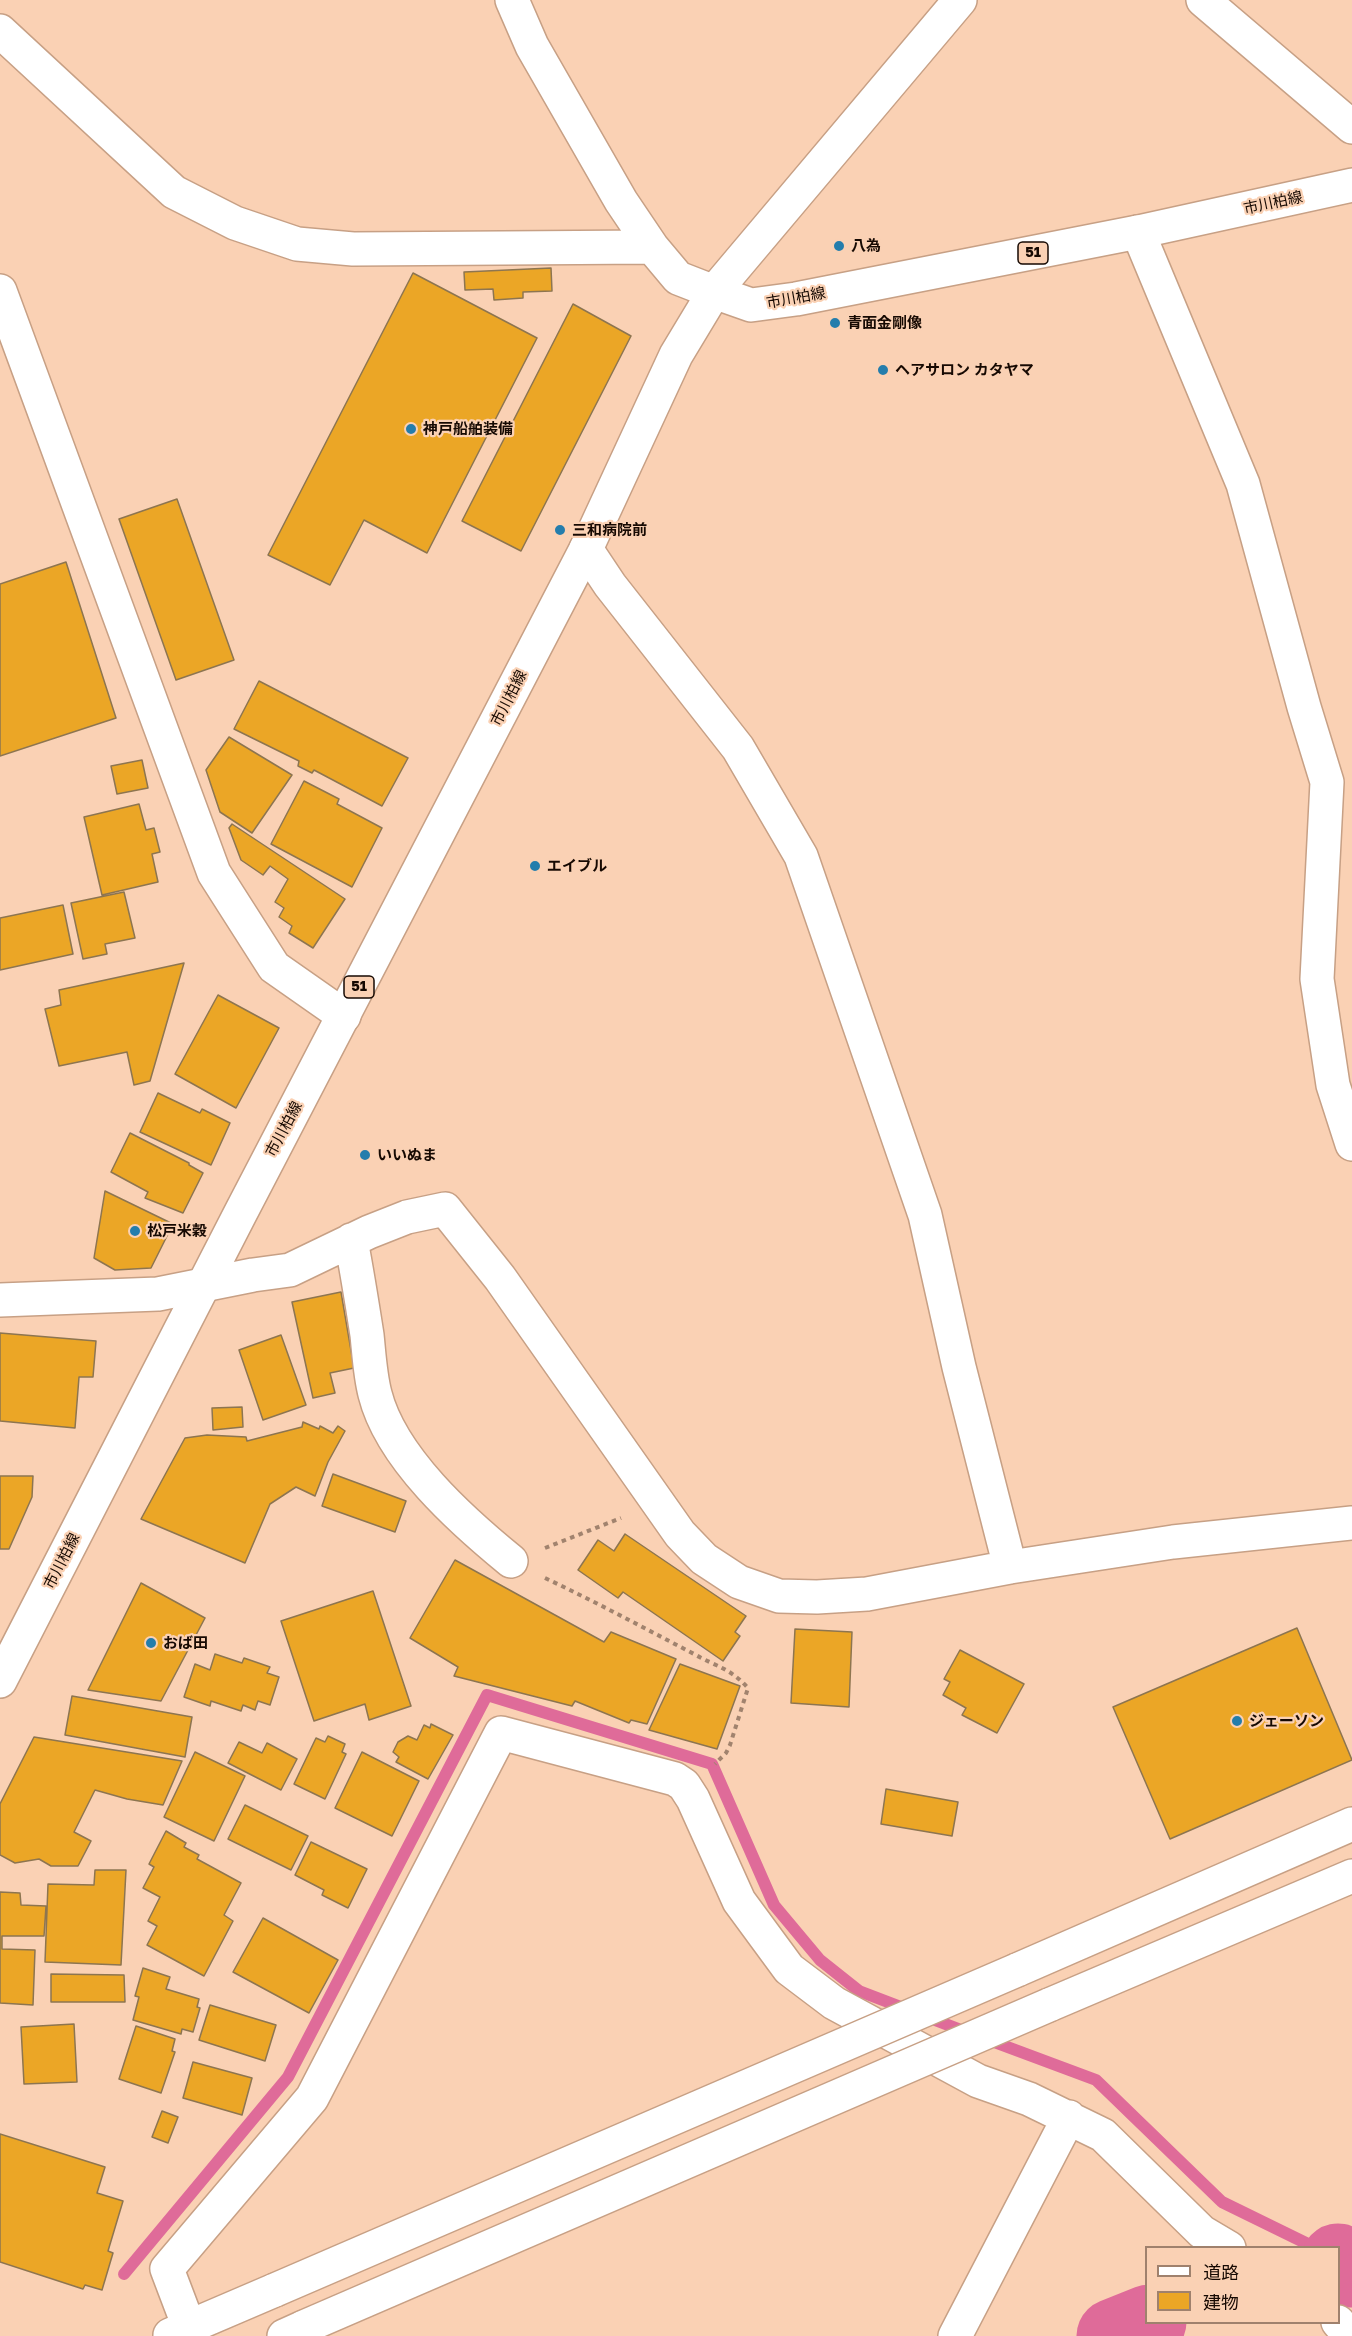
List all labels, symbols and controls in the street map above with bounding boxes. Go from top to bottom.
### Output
street label: 市川柏線 [1242,188,1304,218]
place label: 八為 [851,237,881,255]
marker: 八為 [832,239,846,253]
road number: 51 [1018,242,1048,264]
street label: 市川柏線 [765,284,827,312]
place label: 青面金剛像 [847,314,922,332]
marker: 青面金剛像 [828,316,842,330]
place label: ヘアサロン カタヤマ [895,361,1034,379]
marker: ヘアサロン カタヤマ [876,363,890,377]
place label: 神戸船舶装備 [423,420,513,438]
marker: 神戸船舶装備 [404,422,418,436]
place label: 三和病院前 [572,521,647,539]
marker: 三和病院前 [553,523,567,537]
street label: 市川柏線 [487,667,531,729]
place label: エイブル [547,857,607,875]
marker: エイブル [528,859,542,873]
road number: 51 [344,976,374,998]
street label: 市川柏線 [262,1098,306,1160]
place label: いいぬま [377,1146,437,1164]
marker: いいぬま [358,1148,372,1162]
place label: 松戸米穀 [147,1222,207,1240]
marker: 松戸米穀 [128,1224,142,1238]
street label: 市川柏線 [40,1530,84,1592]
place label: おば田 [163,1634,208,1652]
marker: おば田 [144,1636,158,1650]
place label: ジェーソン [1249,1712,1324,1730]
marker: ジェーソン [1230,1714,1244,1728]
legend [1145,2246,1340,2324]
text: 道路 [1203,2261,1239,2283]
text: 建物 [1203,2291,1239,2313]

